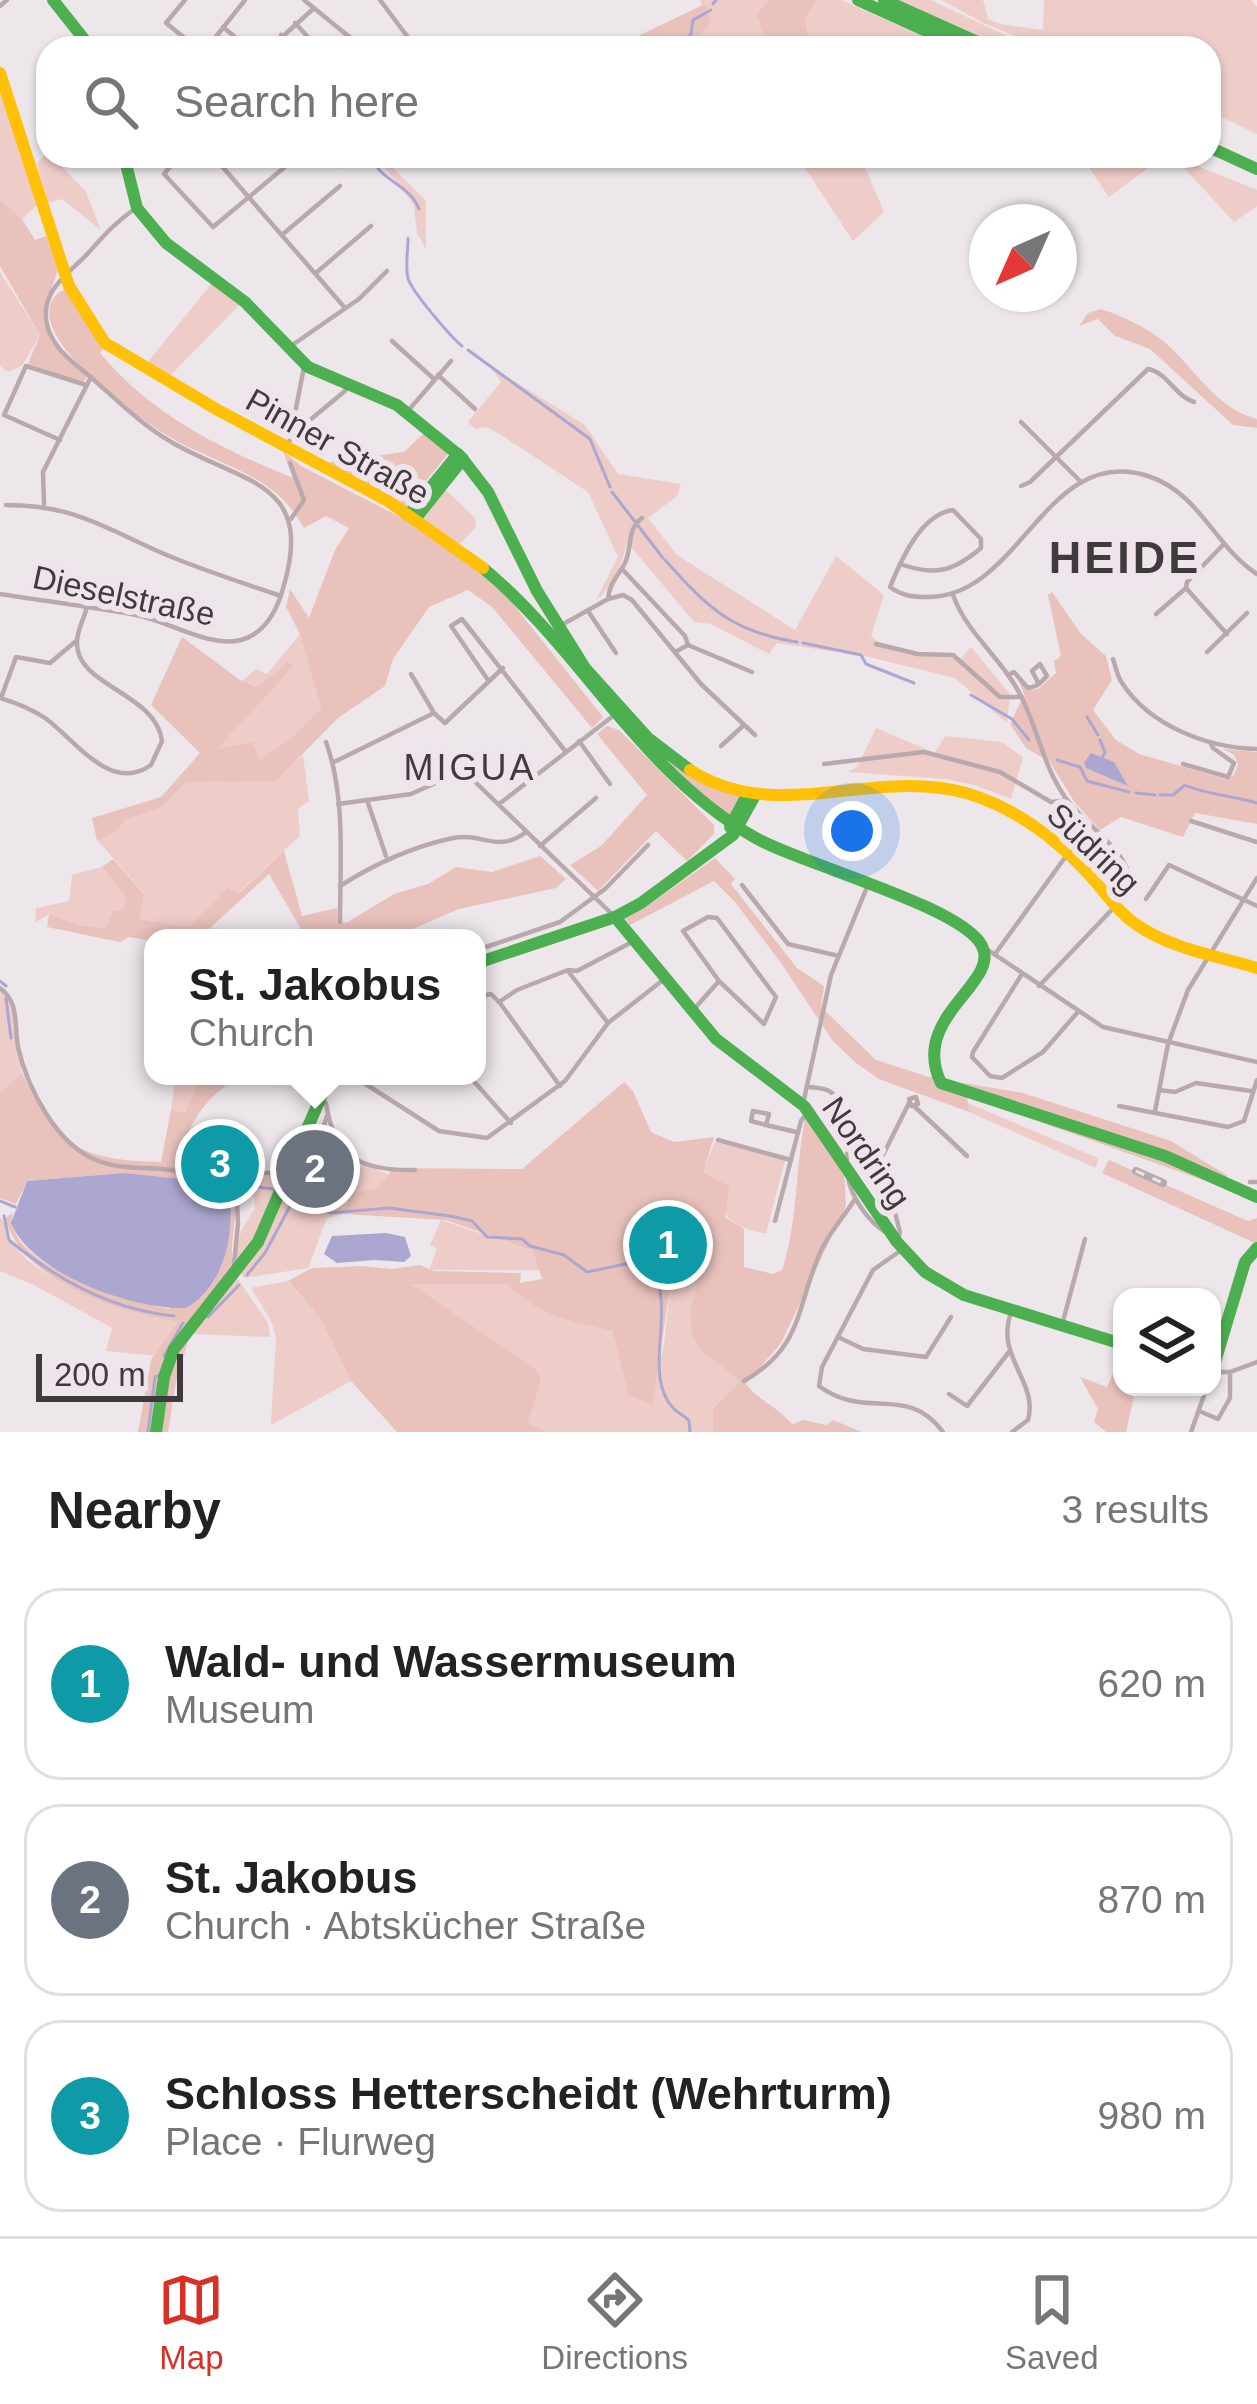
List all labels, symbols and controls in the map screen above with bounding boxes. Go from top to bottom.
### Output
search box [36,36,1221,168]
icon: search [78,69,144,135]
text: Search here [174,76,419,127]
north arrow [969,204,1077,312]
street label: Pinner Straße [240,381,436,512]
district label: HEIDE [1049,532,1201,583]
street label: Dieselstraße [29,558,218,633]
district label: MIGUA [403,747,537,788]
street label: Südring [1040,796,1147,901]
your location [822,801,882,861]
popup [144,929,486,1085]
text: St. Jakobus [189,959,441,1010]
text: Church [189,1011,314,1054]
street label: Nordring [815,1090,918,1215]
pin: 3 [181,1119,259,1209]
pin: 2 [276,1124,354,1214]
pin: 1 [629,1200,707,1290]
map controls [1113,1288,1221,1396]
button: layers [1113,1288,1221,1396]
scale bar [36,1348,183,1401]
text: 200 m [54,1356,146,1393]
text: Nearby [48,1482,221,1539]
text: 3 results [1062,1488,1209,1531]
text: Wald- und Wassermuseum [165,1636,737,1687]
text: 1 [79,1662,101,1705]
text: 620 m [1098,1662,1206,1705]
text: Museum [165,1688,315,1731]
text: St. Jakobus [165,1852,418,1903]
text: 2 [79,1878,101,1921]
text: 870 m [1098,1878,1206,1921]
text: Church · Abtskücher Straße [165,1904,646,1947]
text: Schloss Hetterscheidt (Wehrturm) [165,2068,892,2119]
text: 3 [79,2094,101,2137]
text: 980 m [1098,2094,1206,2137]
text: Place · Flurweg [165,2120,436,2163]
tab: Map [158,2267,224,2377]
tab: Directions [541,2267,688,2377]
tab: Saved [1005,2267,1099,2377]

